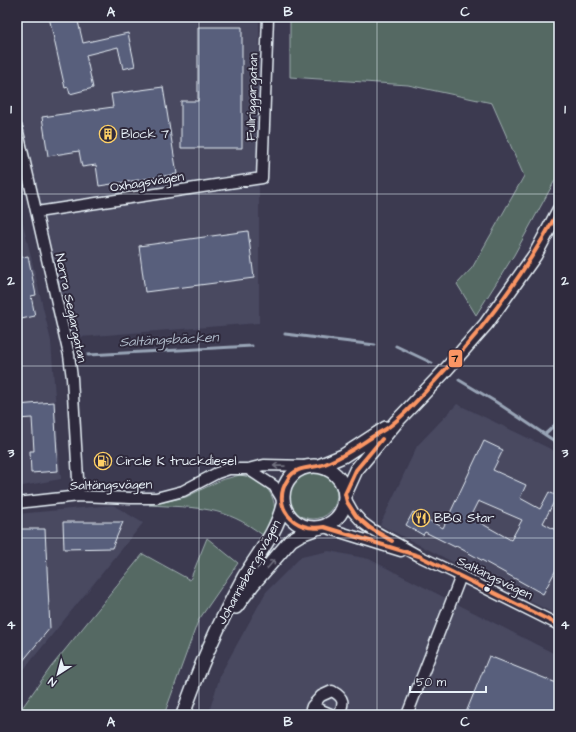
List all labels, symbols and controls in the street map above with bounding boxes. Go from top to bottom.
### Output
text: A [107,3,116,21]
text: B [283,3,293,21]
text: C [460,3,470,21]
street label: Fullriggargatan [241,52,264,141]
text: 1 [10,100,12,118]
text: 1 [564,100,566,118]
building icon: Block 7 [98,124,118,144]
place label: Block 7 [121,125,169,143]
street label: Oxhagsvägen [109,167,186,198]
street label: Norra Seglargatan [50,252,91,365]
text: 2 [6,272,15,290]
text: 2 [560,272,569,290]
water label: Saltängsbäcken [119,327,220,353]
line badge: 7 [448,349,463,368]
text: 7 [451,351,459,366]
text: 3 [7,444,15,462]
text: 3 [561,444,569,462]
fuel station icon: Circle K truckdiesel [93,451,113,471]
place label: Circle K truckdiesel [116,452,236,470]
one-way arrow [273,462,286,470]
street label: Saltängsvägen [70,475,153,496]
restaurant icon: BBQ Star [411,508,431,528]
place label: BBQ Star [434,509,494,527]
street label: Johannisbergsvägen [213,516,286,628]
street label: Saltängsvägen [454,552,536,605]
one-way arrow [266,558,275,569]
unlabelled marker [482,584,492,594]
text: 4 [7,616,16,634]
text: 4 [561,616,570,634]
north arrow [38,654,78,694]
scale bar [410,668,486,694]
text: N [45,674,60,690]
text: 50 m [416,674,447,691]
text: A [107,713,116,731]
text: B [283,713,293,731]
text: C [460,713,470,731]

